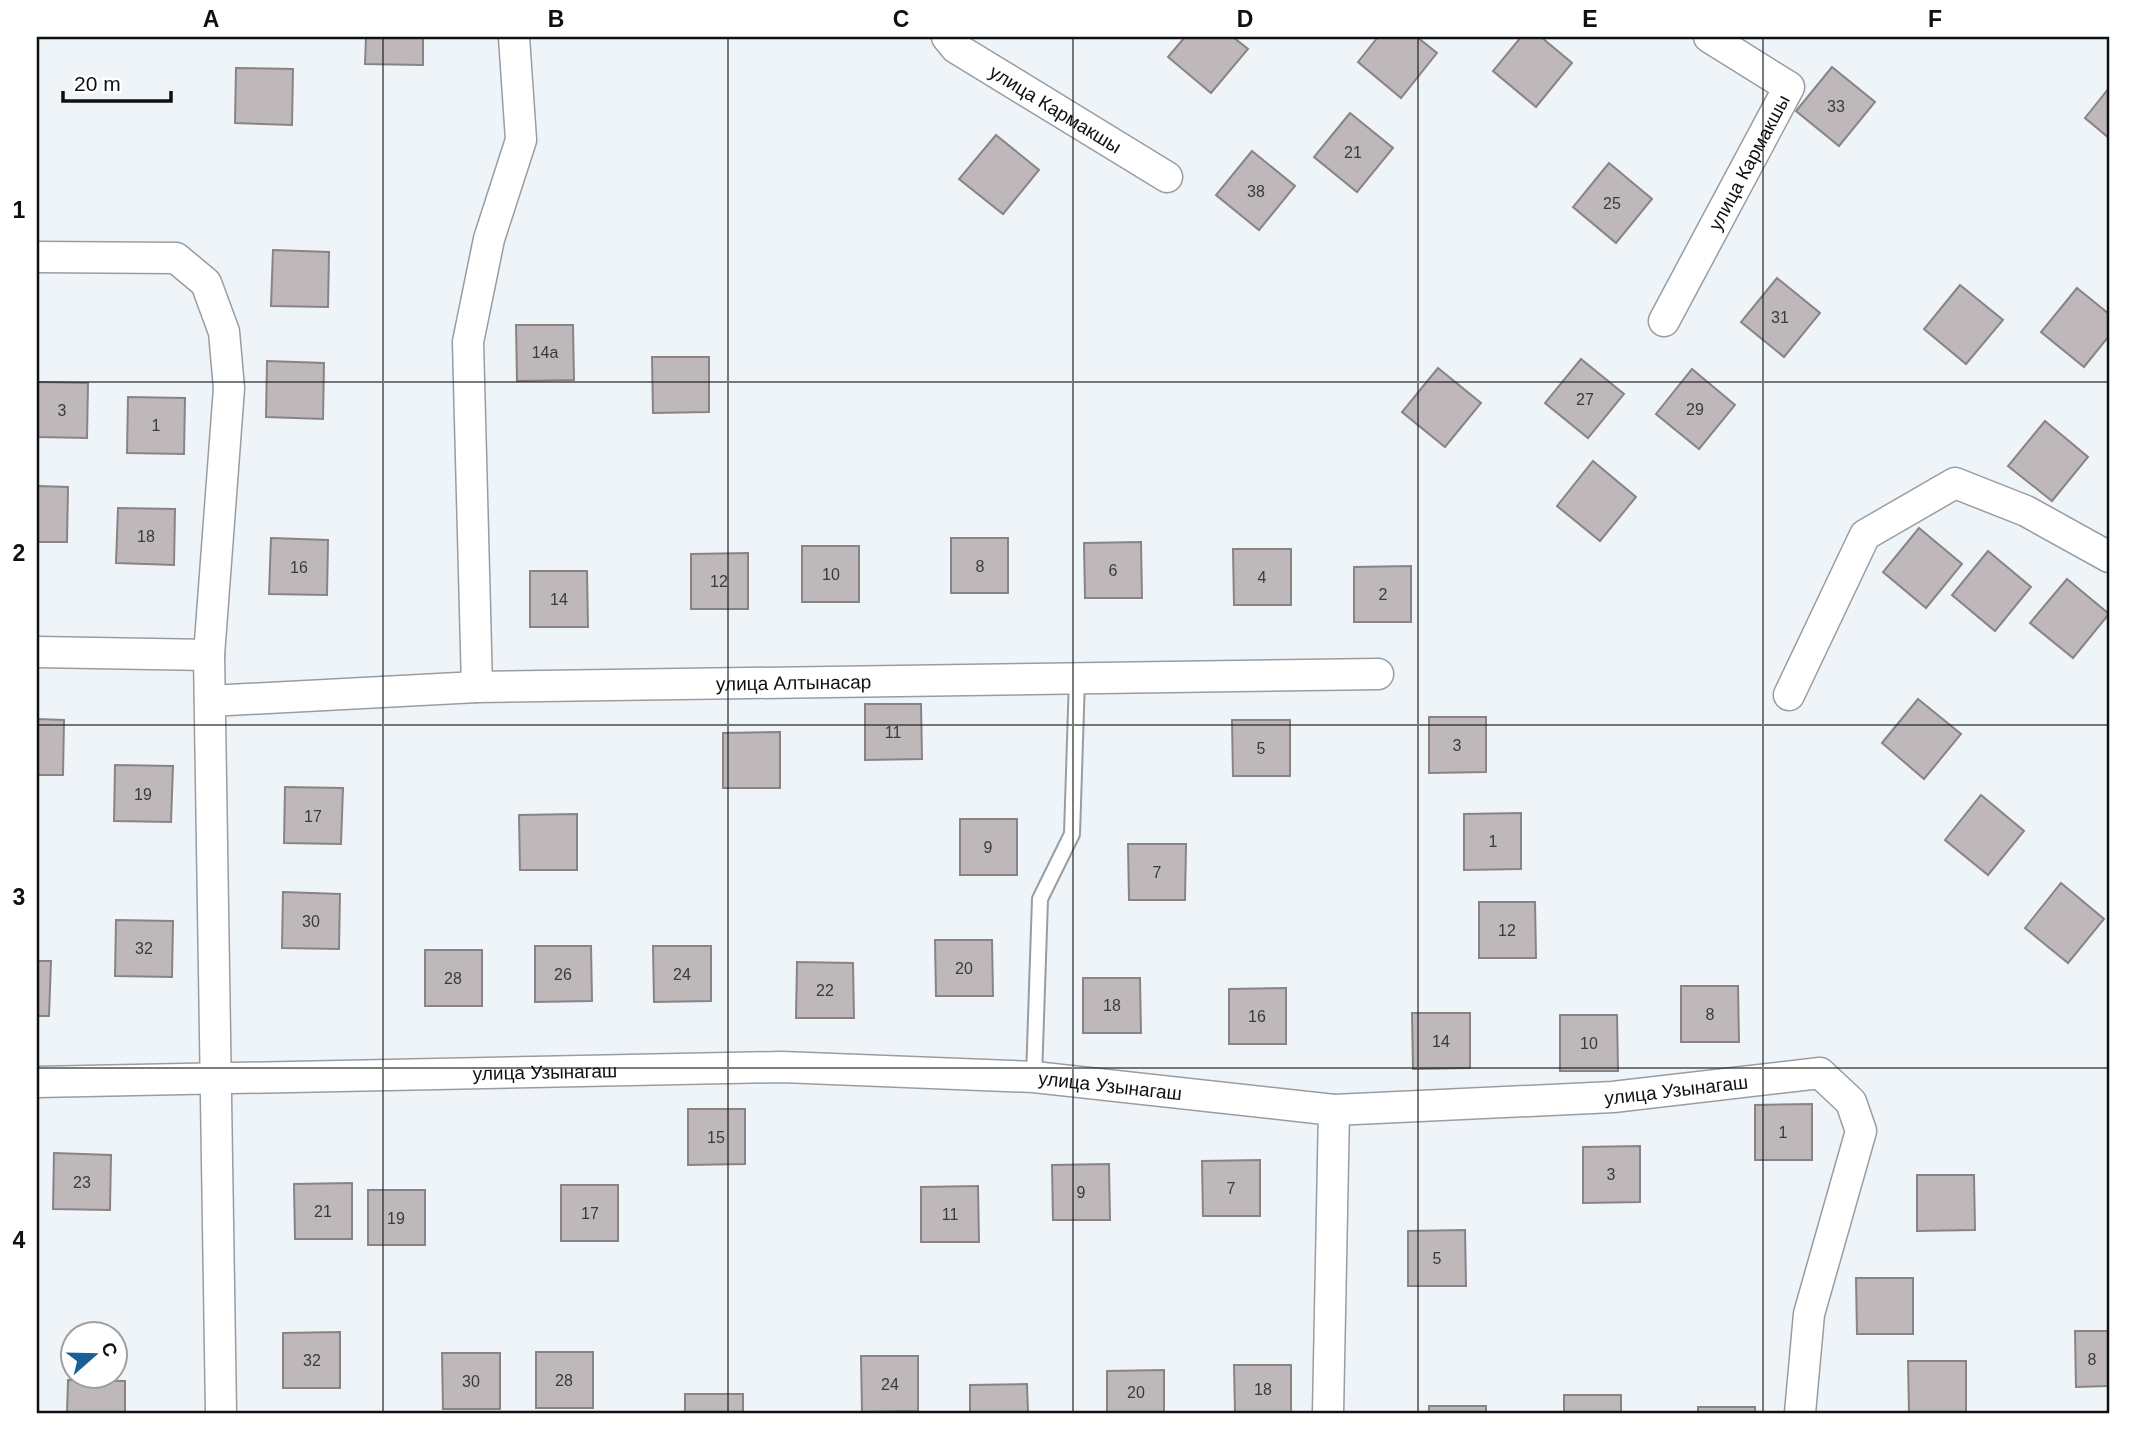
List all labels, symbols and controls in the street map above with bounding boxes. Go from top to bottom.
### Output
text: A [203,6,219,32]
text: B [548,6,564,32]
text: C [893,6,909,32]
text: D [1237,6,1253,32]
text: E [1582,6,1598,32]
text: F [1928,6,1942,32]
scale bar [63,60,172,104]
street label: улица Кармакшы [986,61,1125,157]
text: 20 m [74,72,121,95]
street label: улица Кармакшы [1704,91,1794,234]
house number: 33 [1827,98,1845,115]
house number: 21 [1344,144,1362,161]
house number: 38 [1247,183,1265,200]
house number: 25 [1603,195,1621,212]
text: 1 [13,197,26,223]
house number: 31 [1771,309,1789,326]
house number: 14а [532,344,558,361]
house number: 27 [1576,391,1594,408]
house number: 29 [1686,401,1704,418]
house number: 3 [58,402,67,419]
house number: 1 [152,417,161,434]
house number: 18 [137,528,155,545]
text: 2 [13,540,25,566]
house number: 8 [976,558,985,575]
house number: 16 [290,559,308,576]
house number: 6 [1109,562,1118,579]
house number: 10 [822,566,840,583]
house number: 4 [1258,569,1267,586]
house number: 12 [710,573,728,590]
house number: 2 [1379,586,1388,603]
house number: 14 [550,591,568,608]
street label: улица Алтынасар [716,671,871,694]
house number: 11 [885,724,901,741]
house number: 3 [1453,737,1462,754]
house number: 5 [1257,740,1266,757]
house number: 19 [134,786,152,803]
house number: 17 [304,808,322,825]
house number: 1 [1489,833,1498,850]
house number: 9 [984,839,993,856]
house number: 7 [1153,864,1162,881]
text: 3 [13,884,25,910]
house number: 30 [302,913,320,930]
house number: 12 [1498,922,1516,939]
house number: 32 [135,940,153,957]
house number: 20 [955,960,973,977]
house number: 26 [554,966,572,983]
house number: 24 [673,966,691,983]
house number: 28 [444,970,462,987]
house number: 22 [816,982,834,999]
house number: 18 [1103,997,1121,1014]
house number: 8 [1706,1006,1715,1023]
house number: 16 [1248,1008,1266,1025]
house number: 14 [1432,1033,1450,1050]
house number: 10 [1580,1035,1598,1052]
street label: улица Узынагаш [473,1060,617,1084]
street label: улица Узынагаш [1037,1067,1183,1104]
street label: улица Узынагаш [1604,1071,1749,1108]
house number: 1 [1779,1124,1788,1141]
house number: 15 [707,1129,725,1146]
house number: 3 [1607,1166,1616,1183]
house number: 23 [73,1174,91,1191]
house number: 7 [1227,1180,1236,1197]
house number: 9 [1077,1184,1086,1201]
house number: 21 [314,1203,332,1220]
house number: 17 [581,1205,599,1222]
house number: 11 [942,1206,958,1223]
house number: 19 [387,1210,405,1227]
text: 4 [13,1227,26,1253]
house number: 5 [1433,1250,1442,1267]
north arrow [60,1320,130,1390]
text: С [97,1339,122,1360]
house number: 8 [2088,1351,2097,1368]
house number: 32 [303,1352,321,1369]
house number: 28 [555,1372,573,1389]
house number: 30 [462,1373,480,1390]
house number: 24 [881,1376,899,1393]
house number: 18 [1254,1381,1272,1398]
house number: 20 [1127,1384,1145,1401]

